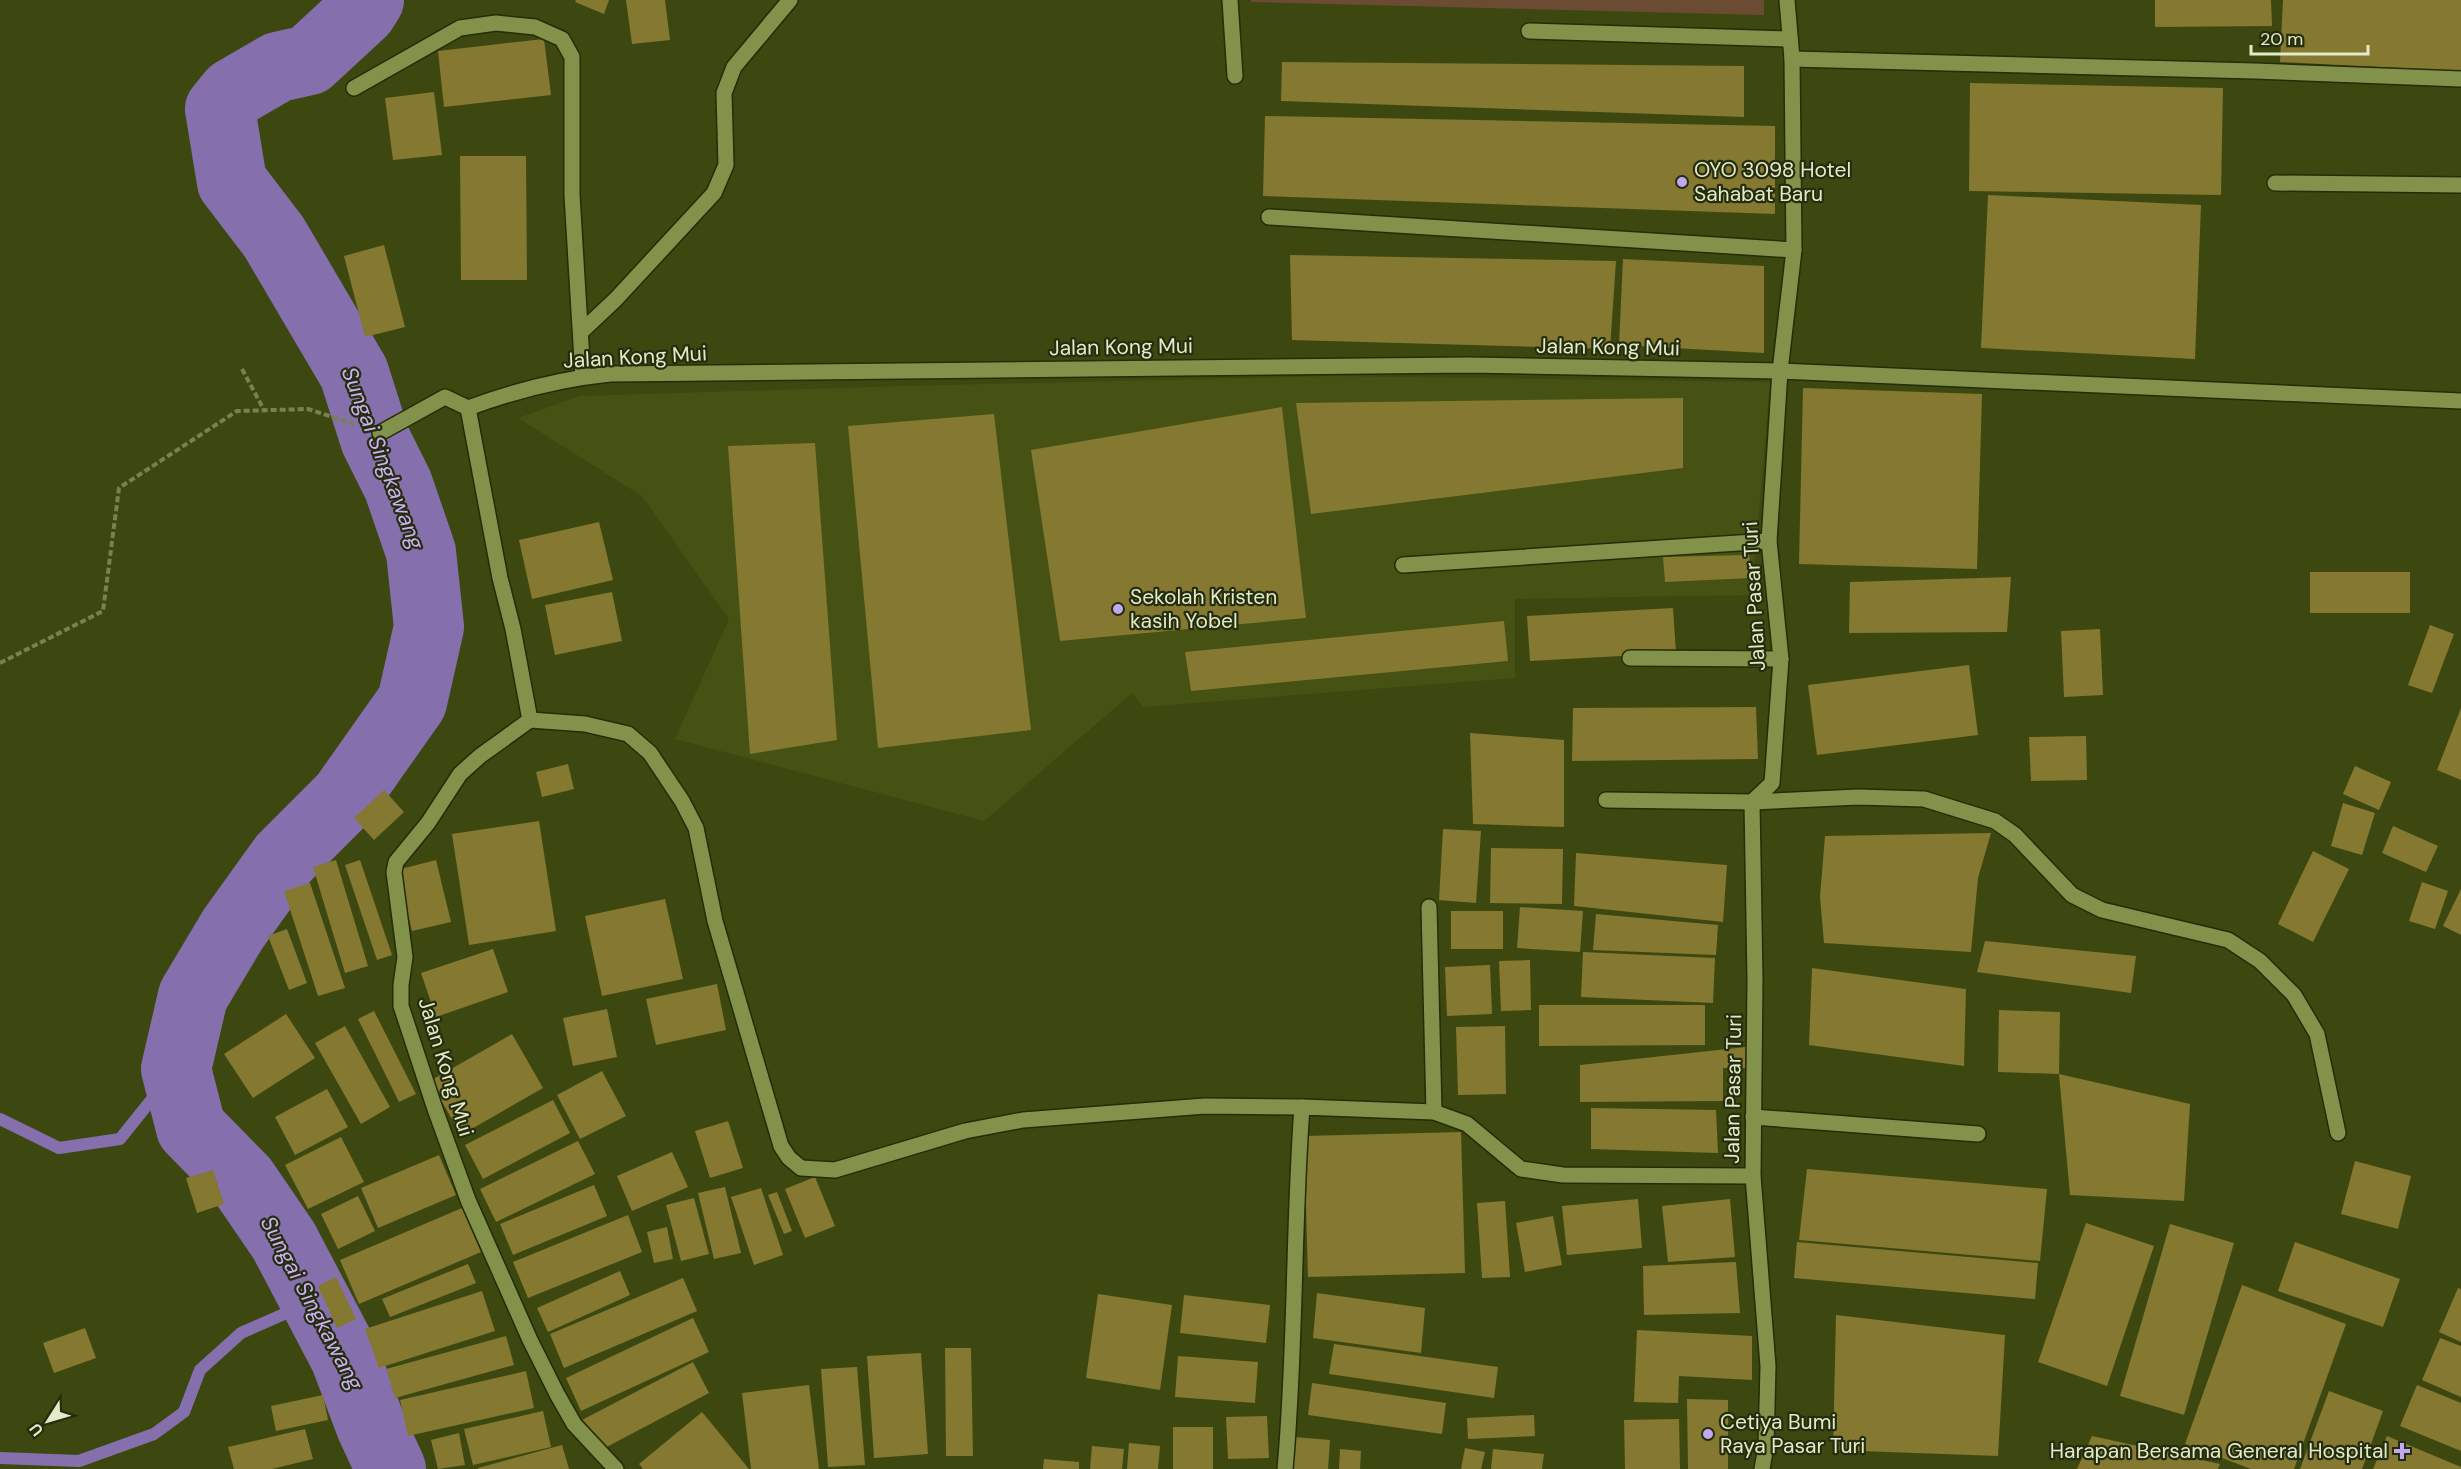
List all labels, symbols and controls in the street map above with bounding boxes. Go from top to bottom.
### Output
scale bar [2251,18,2368,56]
text: 20 m [2260,27,2303,51]
place label: OYO 3098 Hotel Sahabat Baru [1694,156,1851,208]
marker: OYO 3098 Hotel Sahabat Baru [1675,175,1689,189]
street label: Jalan Kong Mui [1049,332,1193,362]
street label: Jalan Kong Mui [1536,332,1680,362]
street label: Jalan Kong Mui [562,339,708,375]
water label: Sungai Singkawang [335,363,431,554]
street label: Jalan Pasar Turi [1736,521,1772,671]
place label: Sekolah Kristen kasih Yobel [1130,583,1277,635]
marker: Sekolah Kristen kasih Yobel [1111,602,1125,616]
street label: Jalan Kong Mui [412,994,480,1140]
street label: Jalan Pasar Turi [1718,1014,1748,1164]
water label: Sungai Singkawang [254,1211,371,1396]
north arrow [18,1391,78,1451]
place label: Cetiya Bumi Raya Pasar Turi [1720,1408,1865,1460]
text: U [25,1419,48,1440]
marker: Cetiya Bumi Raya Pasar Turi [1701,1427,1715,1441]
place label: Harapan Bersama General Hospital [2050,1437,2388,1465]
marker: Harapan Bersama General Hospital [2393,1442,2411,1460]

